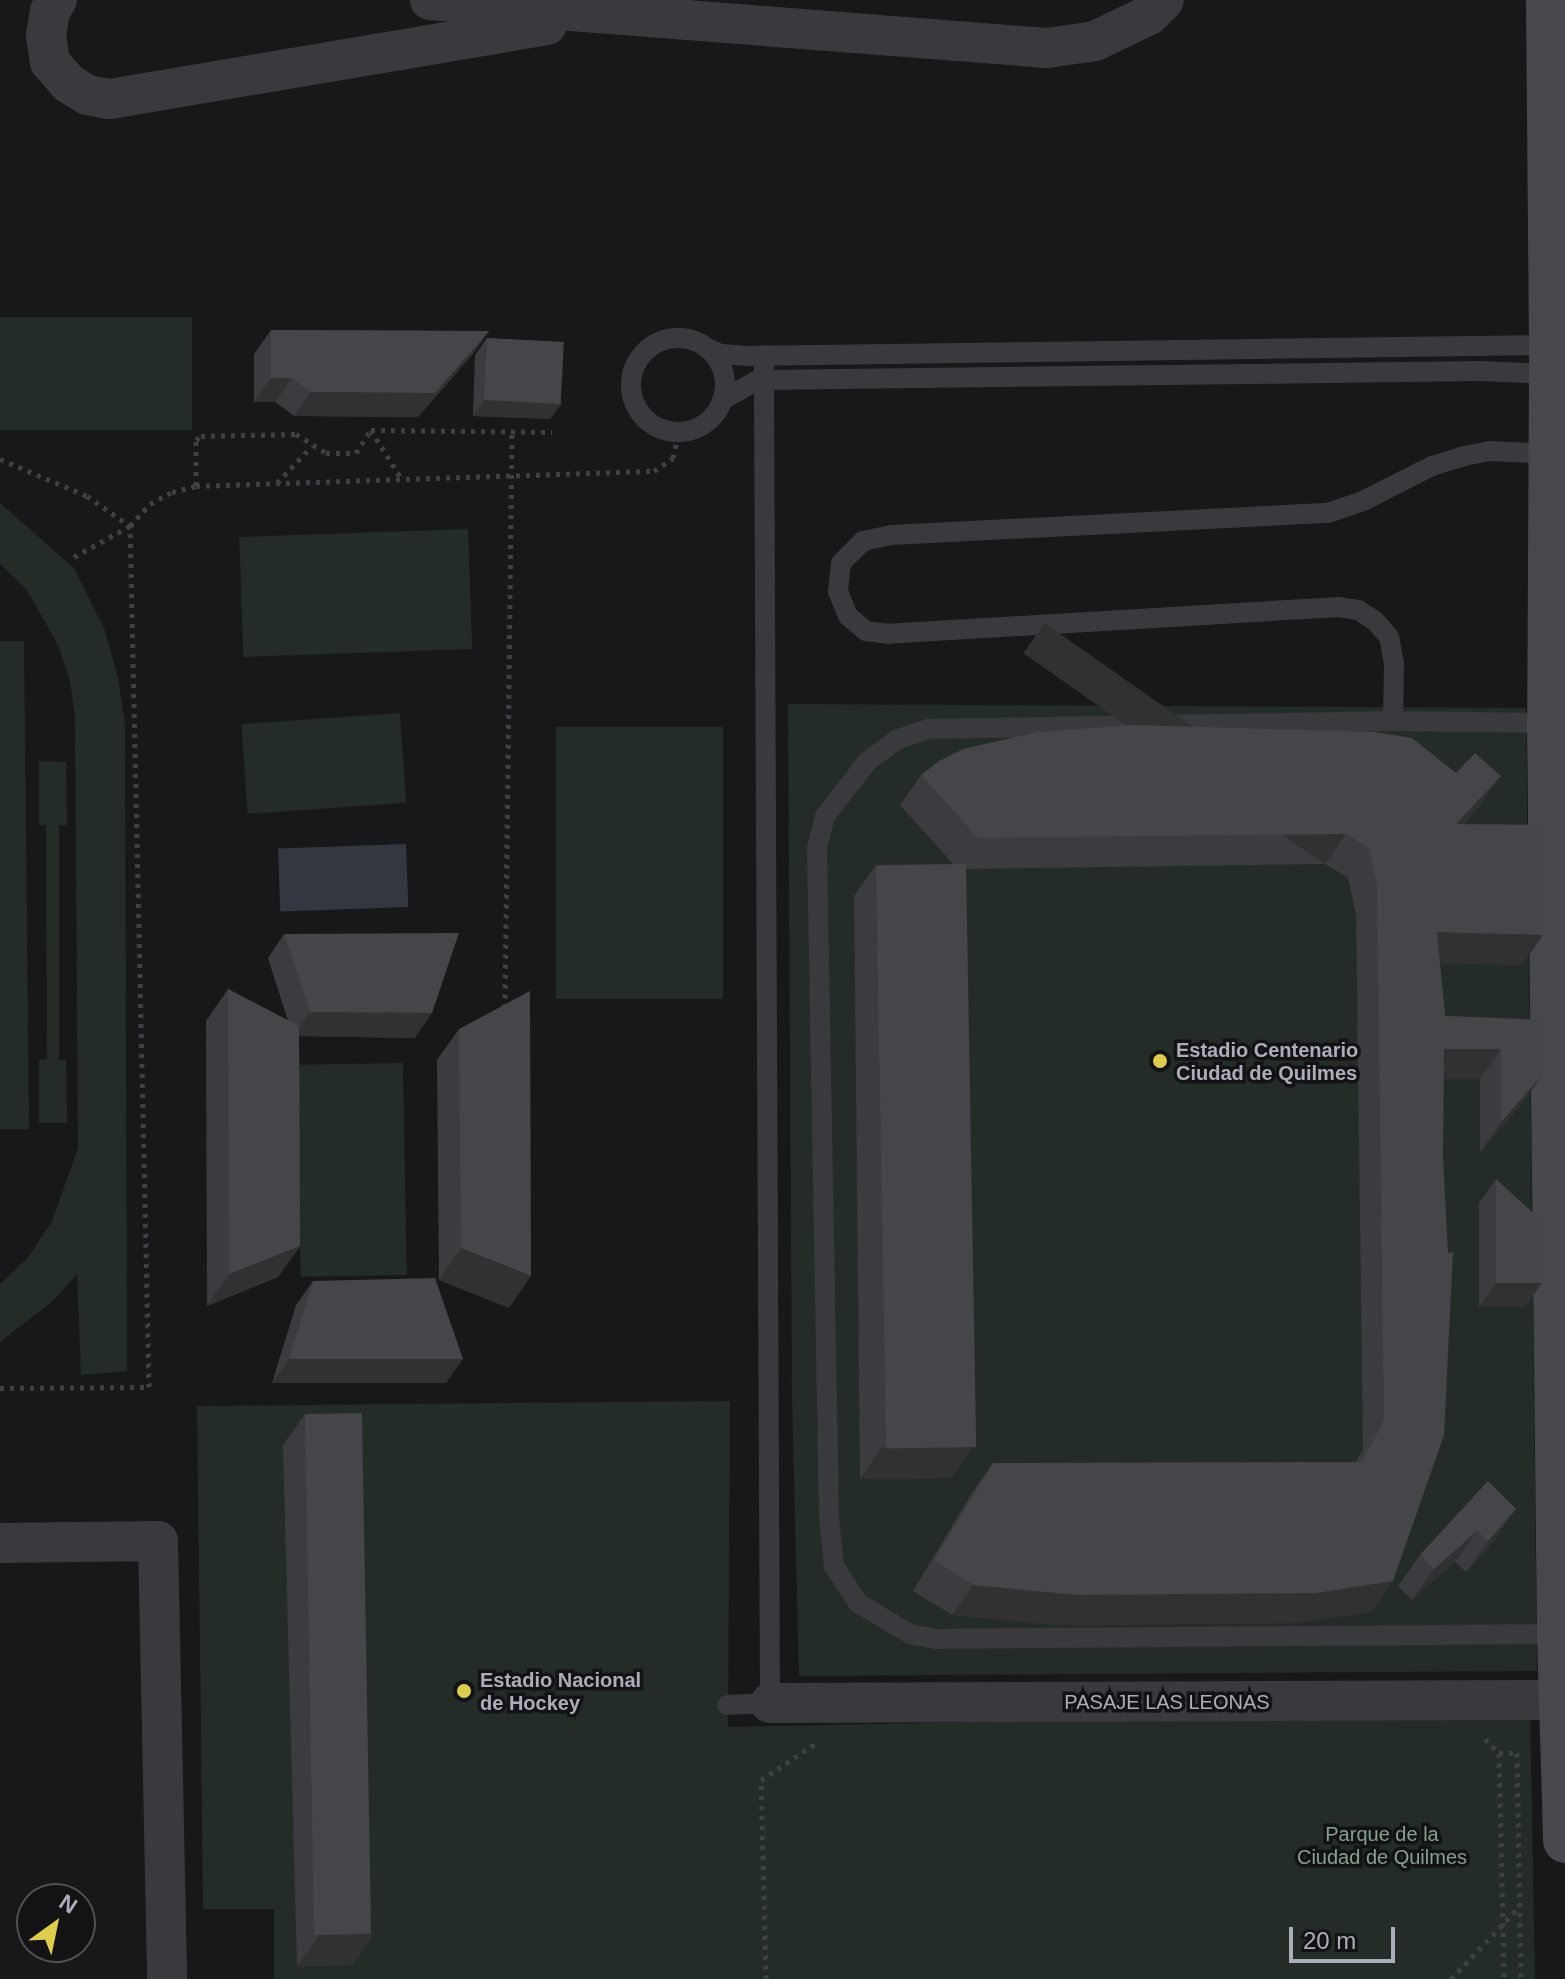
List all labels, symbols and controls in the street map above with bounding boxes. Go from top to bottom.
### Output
place label: Estadio Centenario Ciudad de Quilmes [1176,1038,1358,1085]
marker: Estadio Centenario Ciudad de Quilmes [1151,1052,1169,1070]
place label: Estadio Nacional de Hockey [480,1668,641,1715]
marker: Estadio Nacional de Hockey [455,1682,473,1700]
street label: PASAJE LAS LEONAS [1064,1690,1270,1714]
park label: Parque de la Ciudad de Quilmes [1297,1823,1467,1870]
north arrow [16,1883,96,1963]
text: N [55,1889,82,1919]
scale bar [1293,1911,1399,1961]
text: 20 m [1303,1927,1356,1954]

